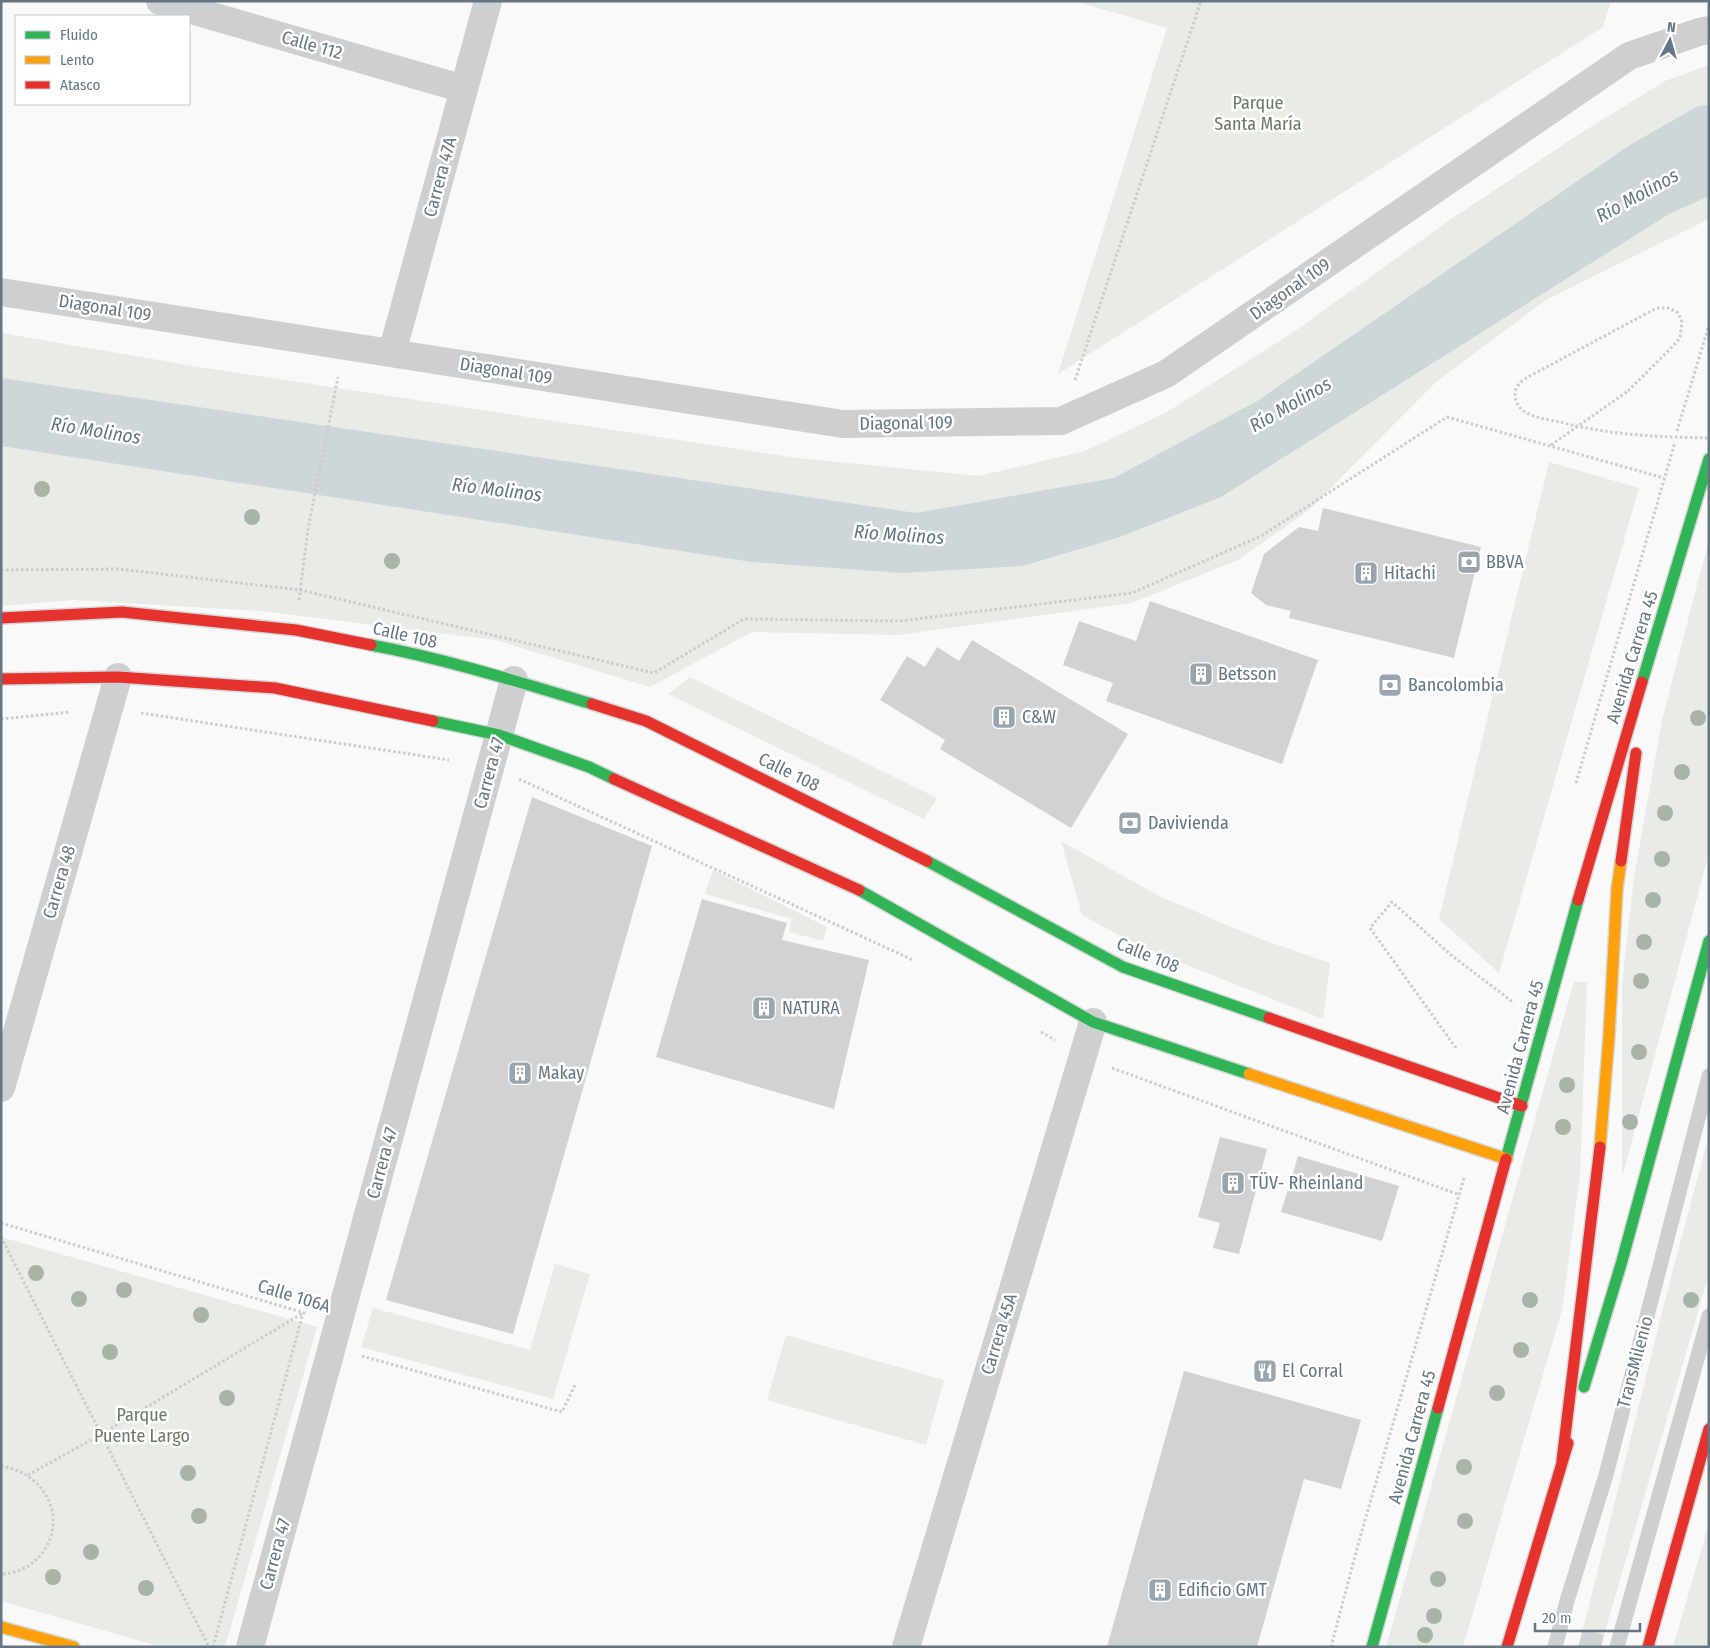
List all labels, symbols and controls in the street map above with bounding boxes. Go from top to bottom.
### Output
legend [15,15,190,105]
north arrow [1645,15,1695,65]
text: N [1666,19,1676,36]
text: Fluido [60,26,98,44]
street label: Calle 112 [279,26,345,64]
text: Lento [60,51,94,69]
text: Atasco [60,76,100,94]
park label: Parque Santa María [1214,92,1302,135]
street label: Carrera 47A [419,134,461,220]
water label: Río Molinos [1592,163,1682,227]
street label: Diagonal 109 [1245,253,1335,325]
street label: Diagonal 109 [57,290,153,326]
street label: Diagonal 109 [458,353,554,389]
water label: Río Molinos [1245,372,1335,437]
street label: Diagonal 109 [859,411,953,435]
water label: Río Molinos [49,412,142,449]
water label: Río Molinos [451,473,543,506]
water label: Río Molinos [853,520,945,549]
bank icon: BBVA [1456,549,1482,575]
place label: BBVA [1486,551,1524,573]
building icon: Hitachi [1353,560,1379,586]
place label: Hitachi [1384,562,1436,584]
street label: Avenida Carrera 45 [1601,588,1663,726]
street label: Calle 108 [371,617,439,653]
building icon: Betsson [1188,661,1214,687]
place label: Betsson [1218,663,1277,685]
bank icon: Bancolombia [1377,672,1403,698]
place label: Bancolombia [1408,674,1504,696]
building icon: C&W [991,704,1017,730]
place label: C&W [1022,706,1057,728]
street label: Carrera 47 [469,735,509,811]
street label: Calle 108 [755,748,823,796]
bank icon: Davivienda [1117,810,1143,836]
place label: Davivienda [1148,812,1229,834]
street label: Carrera 48 [38,843,80,921]
street label: Calle 108 [1113,933,1183,977]
street label: Avenida Carrera 45 [1492,978,1548,1116]
building icon: NATURA [751,995,777,1021]
place label: NATURA [782,997,840,1019]
building icon: Makay [507,1060,533,1086]
place label: Makay [538,1062,584,1084]
street label: Carrera 47 [362,1125,402,1201]
building icon: TÜV- Rheinland [1220,1170,1246,1196]
place label: TÜV- Rheinland [1250,1172,1363,1194]
street label: Calle 106A [255,1275,334,1318]
street label: Carrera 45A [976,1290,1022,1377]
street label: TransMilenio [1612,1314,1658,1410]
restaurant icon: El Corral [1252,1358,1278,1384]
place label: El Corral [1282,1360,1343,1382]
street label: Avenida Carrera 45 [1384,1368,1440,1506]
park label: Parque Puente Largo [94,1404,190,1447]
street label: Carrera 47 [255,1516,295,1592]
building icon: Edificio GMT [1147,1577,1173,1603]
place label: Edificio GMT [1178,1579,1267,1601]
scale bar [1535,1600,1640,1632]
text: 20 m [1542,1609,1572,1627]

